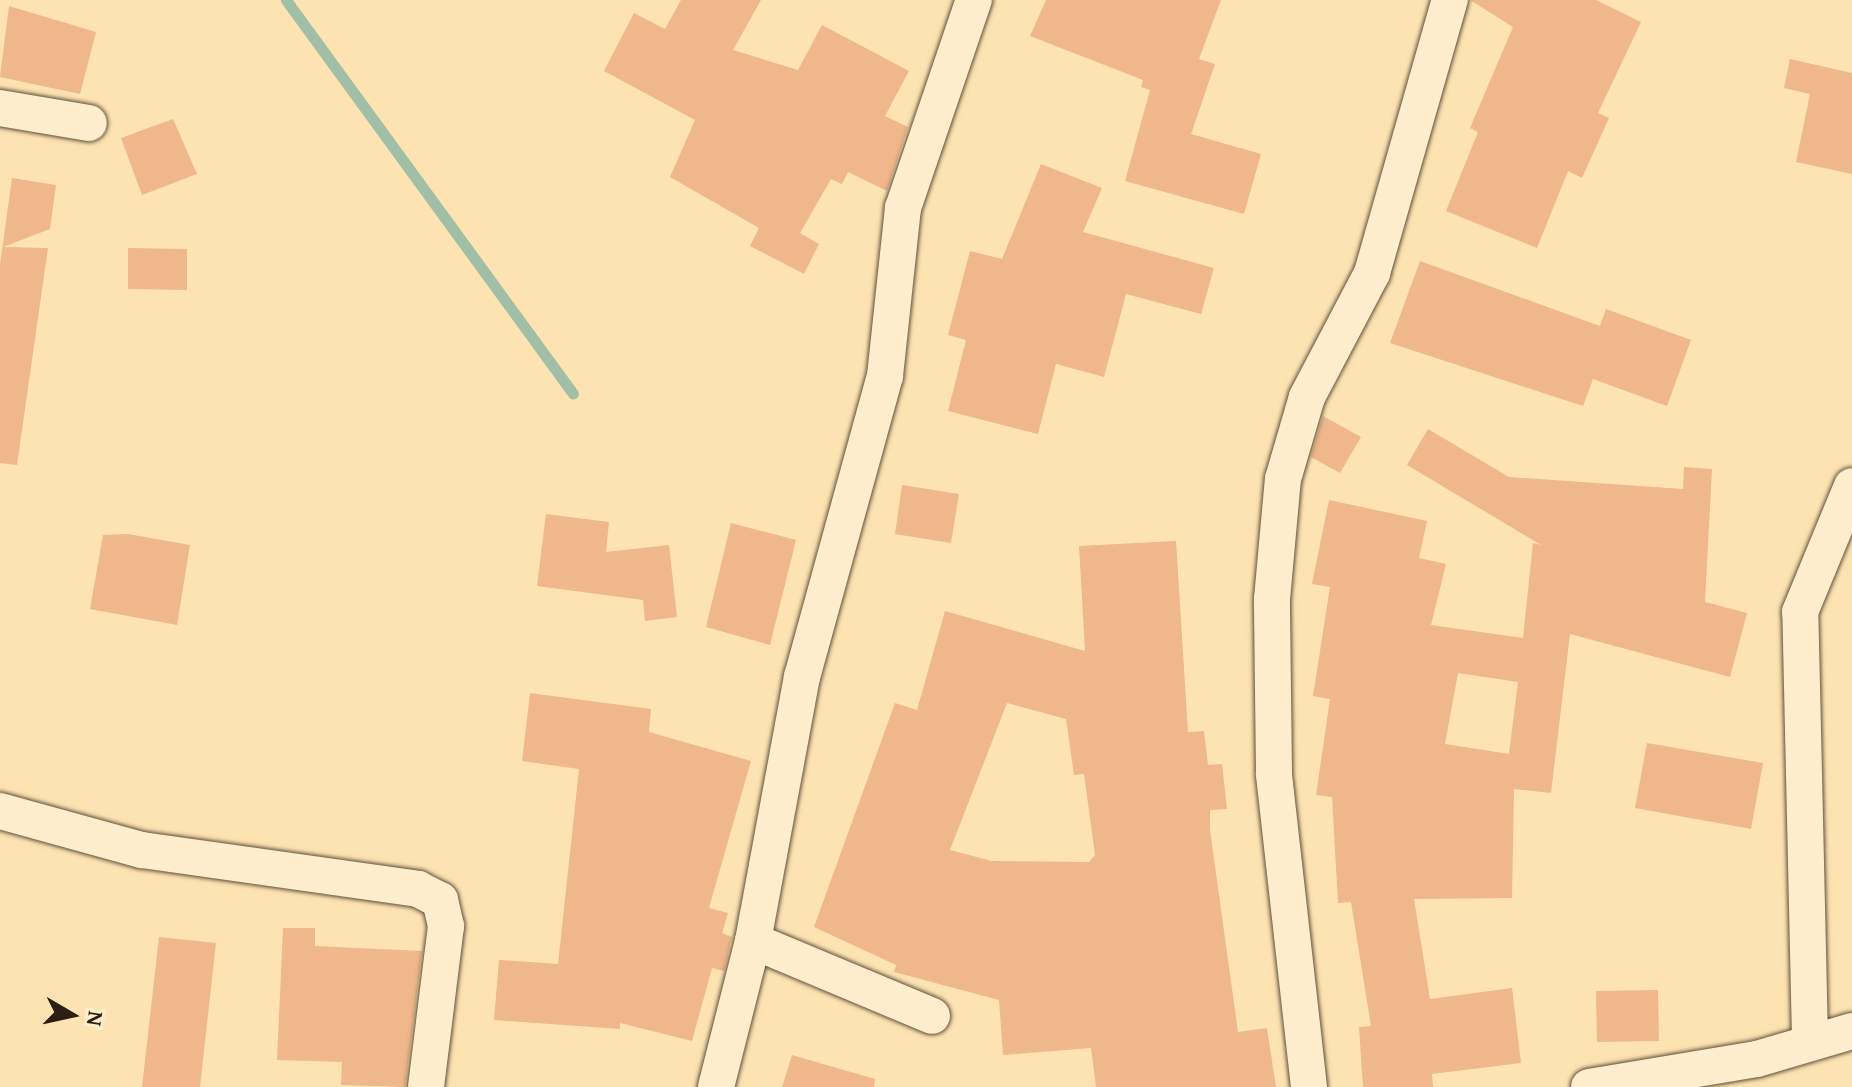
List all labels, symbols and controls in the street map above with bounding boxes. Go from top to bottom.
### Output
north arrow [32,975,112,1055]
text: N [79,1009,113,1029]

